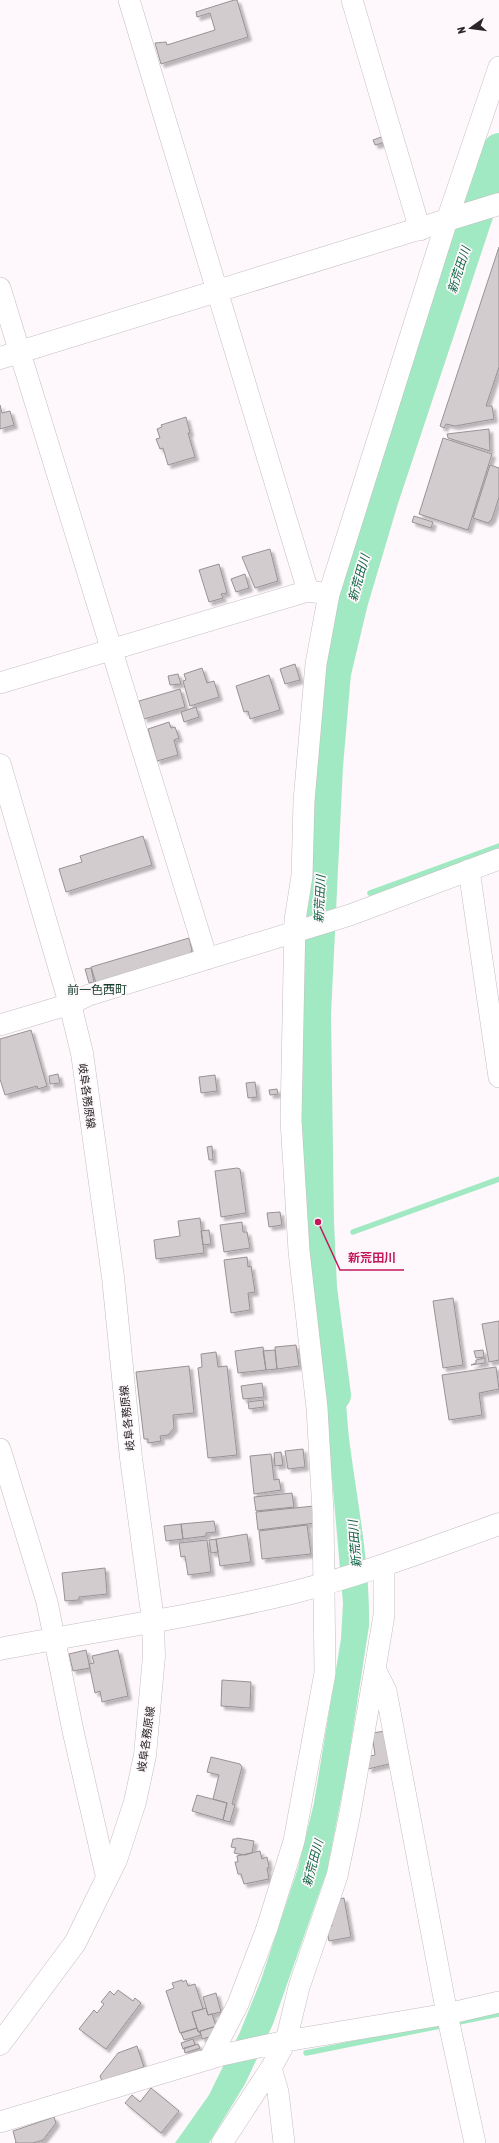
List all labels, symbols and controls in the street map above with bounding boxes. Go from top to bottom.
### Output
north arrow [451,8,491,48]
text: N [455,26,468,35]
water label: 新荒田川 [445,243,474,295]
water label: 新荒田川 [346,551,373,603]
water label: 新荒田川 [312,873,328,923]
district label: 前一色西町 [67,983,127,997]
street label: 岐阜各務原線 [76,1062,98,1130]
callout: 新荒田川 [340,1246,404,1270]
text: 新荒田川 [348,1251,396,1265]
street label: 岐阜各務原線 [118,1385,136,1451]
water label: 新荒田川 [346,1517,364,1569]
street label: 岐阜各務原線 [135,1705,157,1773]
water label: 新荒田川 [300,1836,326,1888]

